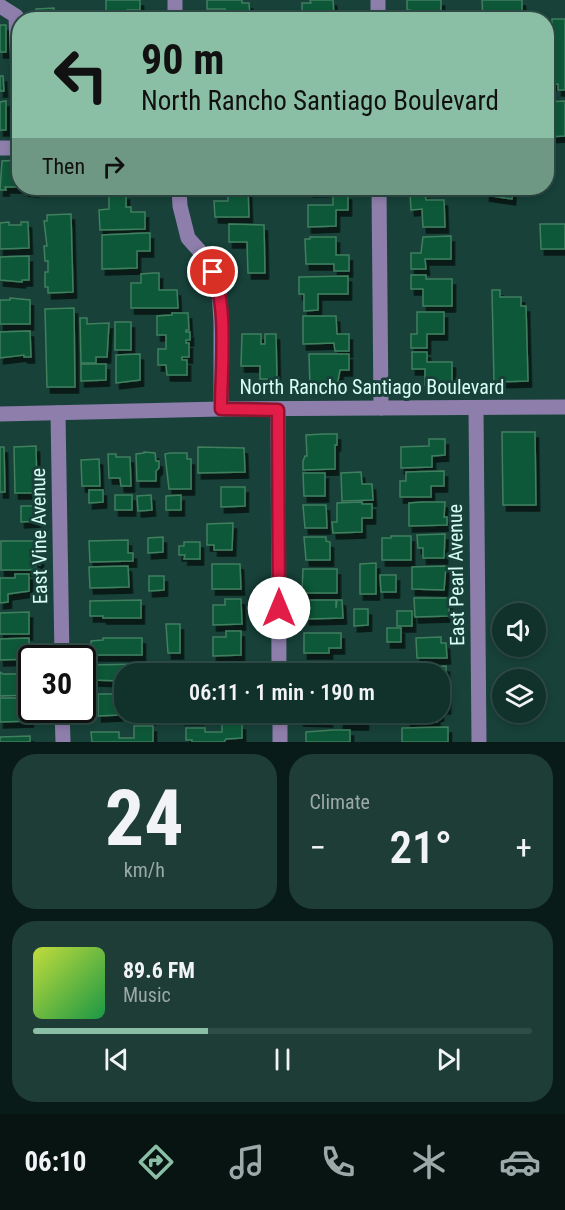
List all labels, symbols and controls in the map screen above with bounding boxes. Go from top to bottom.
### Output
text: 90 m [141,35,224,84]
icon: left [42,36,120,114]
text: North Rancho Santiago Boulevard [141,85,499,117]
icon: right [97,150,130,183]
text: Then [42,154,85,179]
pin [187,246,238,297]
icon: arrive [196,255,229,288]
street label: North Rancho Santiago Boulevard [239,375,505,399]
street label: East Vine Avenue [26,468,52,604]
street label: East Pearl Avenue [443,504,469,646]
position arrow [247,576,311,640]
map controls [492,603,546,723]
button: sound [492,603,546,657]
speed limit sign: 30 [18,645,96,723]
button: layers [492,669,546,723]
text: 06:11 · 1 min · 190 m [189,680,375,705]
text: 24 [105,773,184,864]
text: Climate [310,790,370,814]
text: 21° [389,821,452,874]
text: − [310,828,326,867]
text: + [516,828,532,867]
text: km/h [124,858,165,882]
text: 89.6 FM [123,958,195,983]
text: Music [123,983,171,1007]
icon: previous [100,1043,133,1076]
icon: pause [266,1043,299,1076]
icon: next [432,1043,465,1076]
icon: directions [135,1141,177,1183]
icon: music [226,1141,268,1183]
icon: phone [317,1141,359,1183]
icon: climate [408,1141,450,1183]
icon: car [499,1141,541,1183]
text: 06:10 [24,1146,86,1178]

